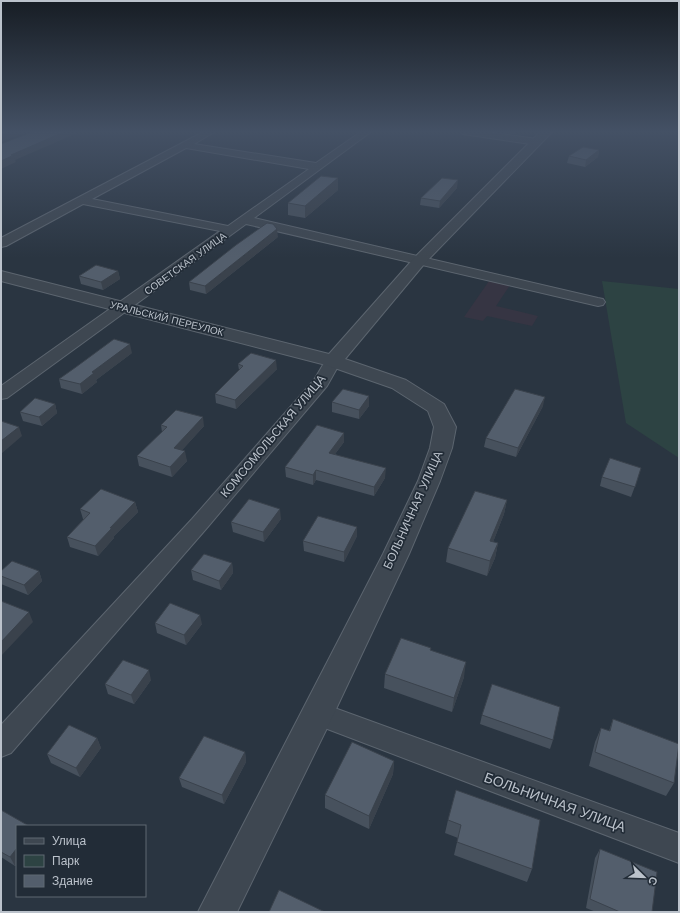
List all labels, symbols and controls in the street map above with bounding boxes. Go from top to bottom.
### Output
street label: СОВЕТСКАЯ УЛИЦА [142,230,229,297]
street label: УРАЛЬСКИЙ ПЕРЕУЛОК [109,298,225,338]
street label: КОМСОМОЛЬСКАЯ УЛИЦА [218,372,328,500]
street label: БОЛЬНИЧНАЯ УЛИЦА [381,449,445,571]
street label: БОЛЬНИЧНАЯ УЛИЦА [482,769,629,835]
legend [16,825,146,897]
text: Улица [52,834,86,848]
text: Парк [52,854,80,868]
north arrow [624,857,664,897]
text: Здание [52,874,93,888]
text: С [645,875,660,887]

